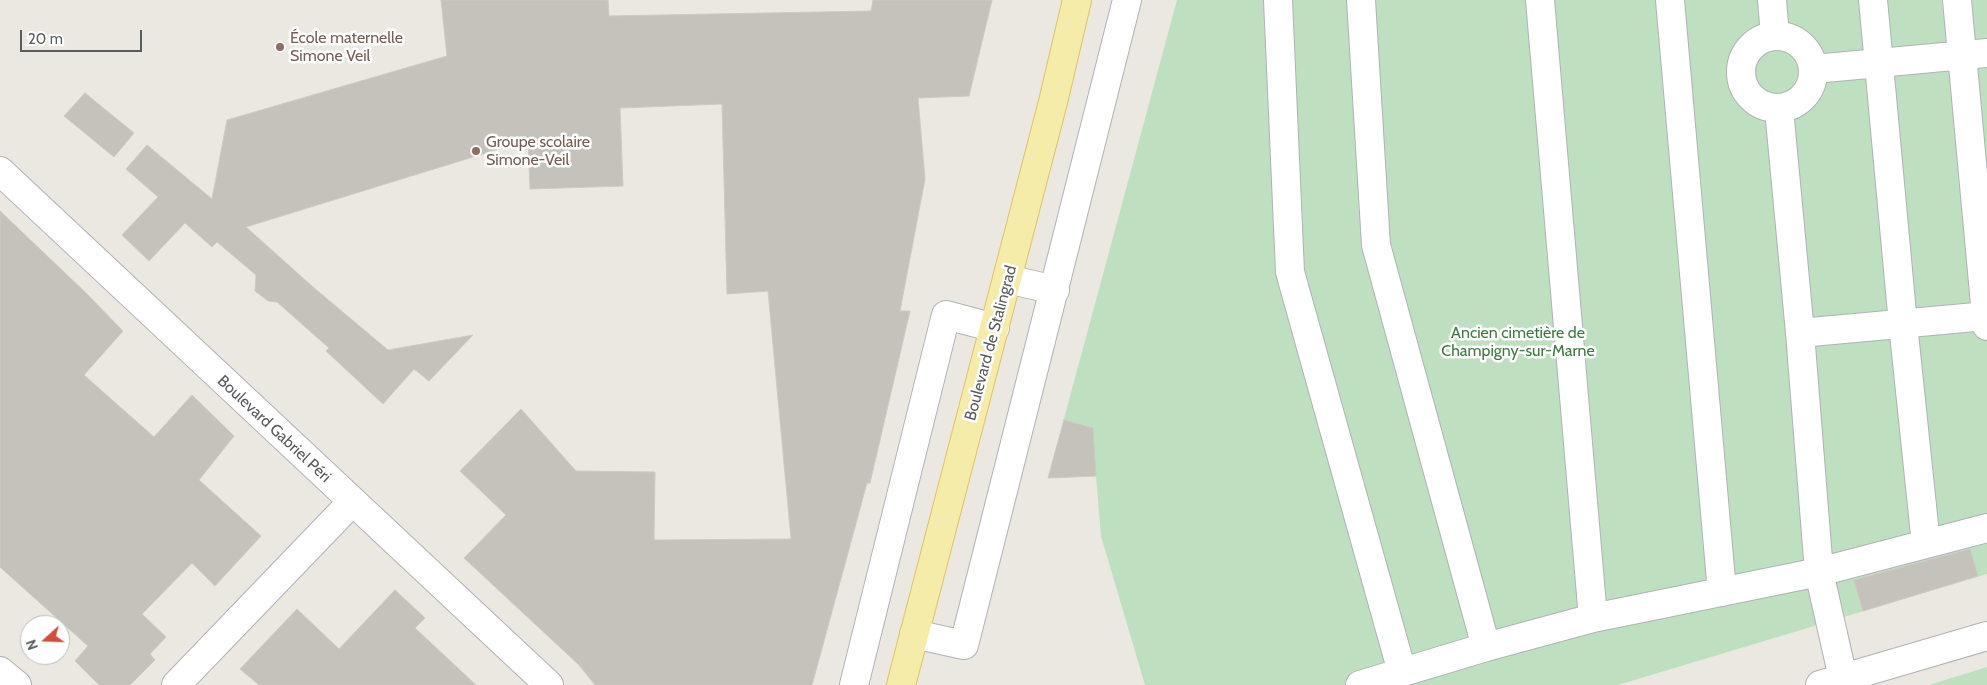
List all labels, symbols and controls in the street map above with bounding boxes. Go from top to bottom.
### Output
scale bar [22,20,145,52]
place label: École maternelle Simone Veil [290,28,403,66]
text: 20 m [28,30,63,48]
marker: École maternelle Simone Veil [274,41,286,53]
place label: Groupe scolaire Simone-Veil [486,132,590,170]
marker: Groupe scolaire Simone-Veil [470,145,482,157]
street label: Boulevard de Stalingrad [961,263,1021,423]
park label: Ancien cimetière de Champigny-sur-Marne [1441,323,1595,361]
street label: Boulevard Gabriel Péri [213,371,335,487]
north arrow [20,615,70,665]
text: N [22,637,42,653]

